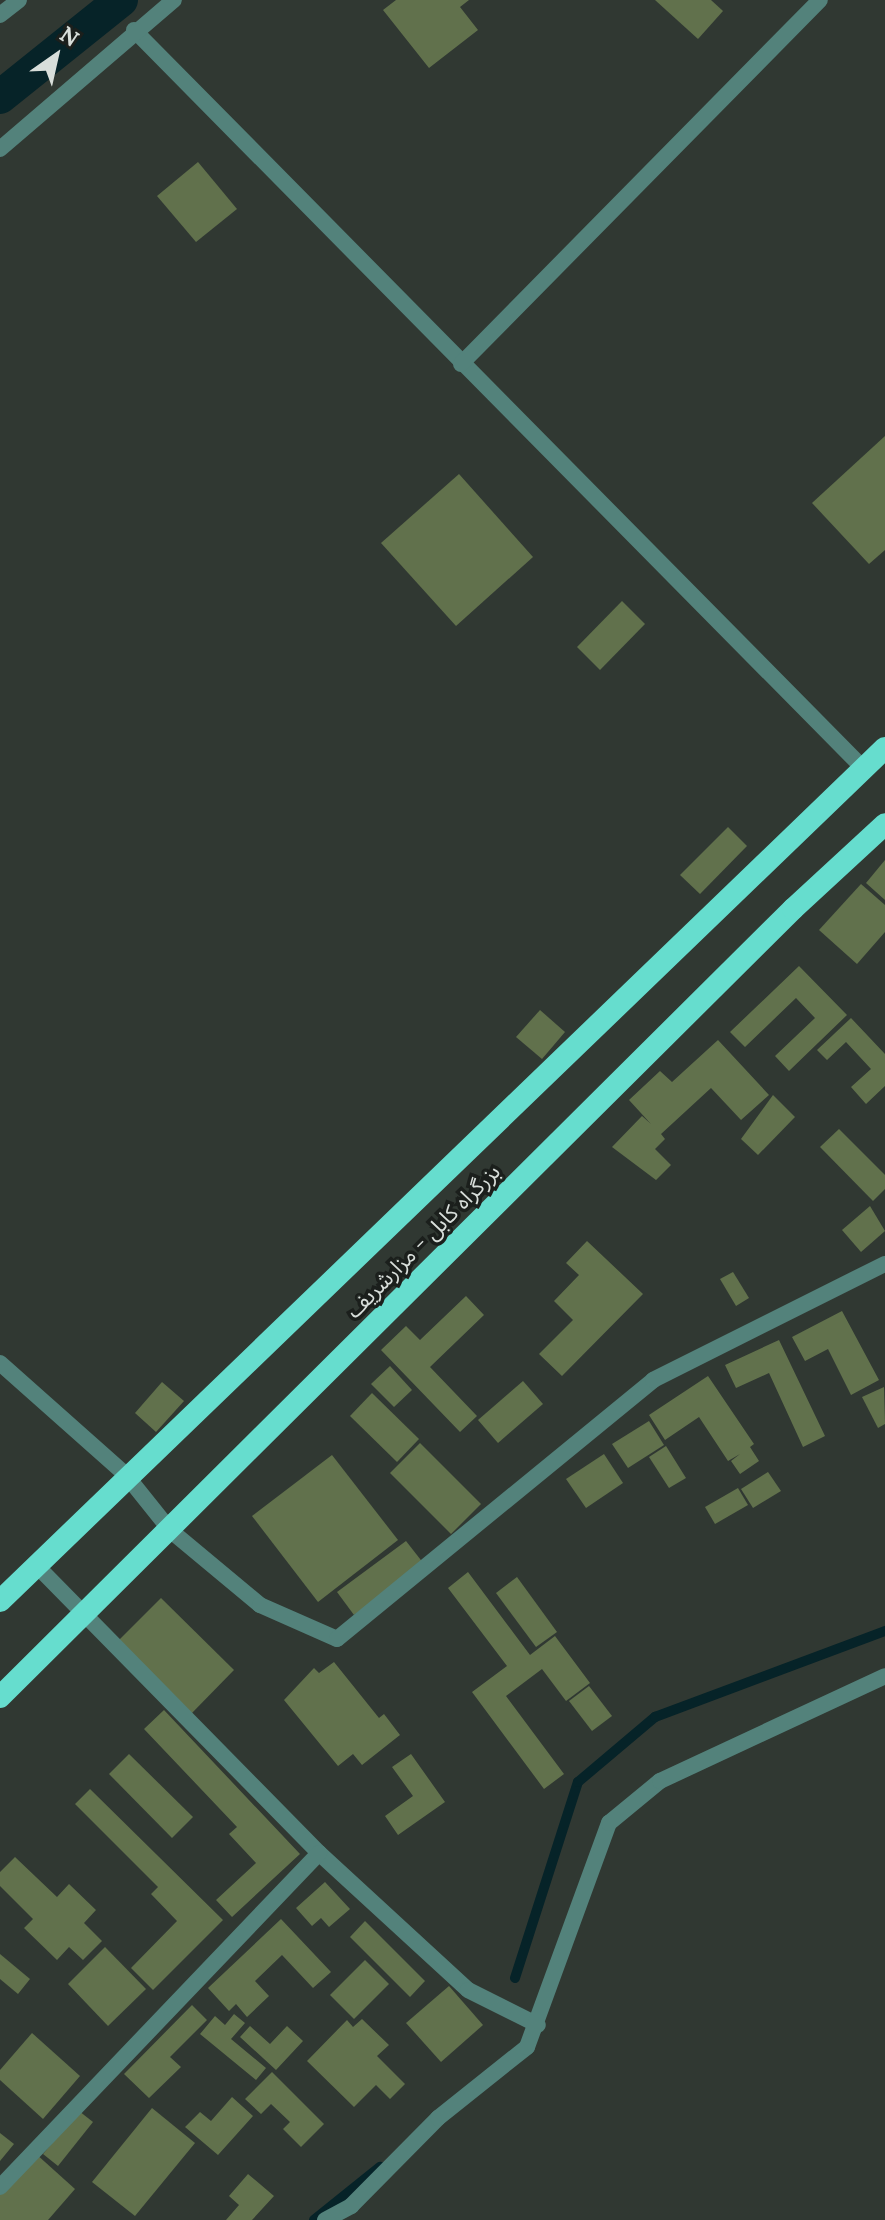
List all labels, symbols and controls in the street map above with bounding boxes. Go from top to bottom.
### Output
north arrow [16,16,96,96]
text: N [55,20,84,52]
street label: بزرگراه کابل - مزارشریف [340,1158,506,1324]

